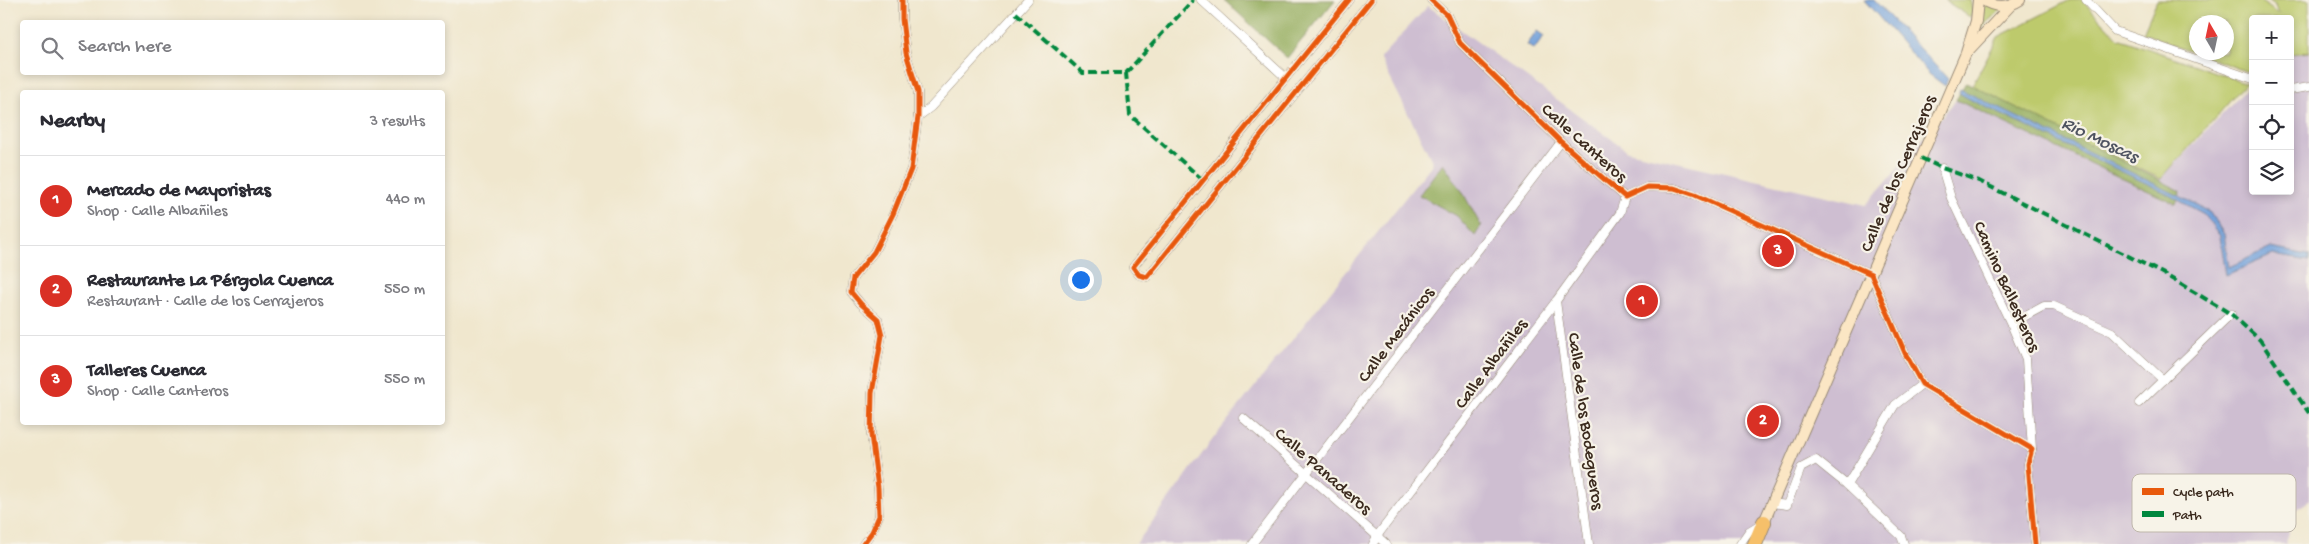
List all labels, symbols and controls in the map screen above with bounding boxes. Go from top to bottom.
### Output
north arrow [2189,15,2234,60]
map controls [2249,15,2294,195]
button: + [2249,15,2294,60]
search box [20,20,445,75]
icon: search [38,34,66,62]
text: Search here [78,36,172,59]
button: − [2249,60,2294,105]
street label: Calle de los Cerrajeros [1857,91,1942,255]
street label: Calle Canteros [1536,100,1632,189]
button: locate [2249,105,2294,150]
text: Nearby [40,110,105,135]
text: 3 results [370,113,425,132]
water label: Rio Moscas [2057,113,2143,170]
button: layers [2249,150,2294,195]
text: Mercado de Mayoristas [87,180,271,203]
text: 1 [53,191,59,210]
text: 440 m [386,191,425,210]
text: Shop · Calle Albañiles [87,203,227,222]
street label: Camino Ballesteros [1968,219,2044,357]
pin: 3 [1762,232,1794,270]
your location [1068,267,1094,293]
text: Restaurante La Pérgola Cuenca [87,270,333,293]
text: 2 [52,281,60,300]
text: 550 m [384,281,425,300]
pin: 1 [1626,282,1658,320]
street label: Calle Mecánicos [1354,283,1440,387]
text: Restaurant · Calle de los Cerrajeros [87,293,323,312]
street label: Calle Albañiles [1451,314,1534,414]
street label: Calle de los Bodegueros [1562,332,1608,512]
text: Talleres Cuenca [87,360,206,383]
text: 3 [52,371,60,390]
text: 550 m [384,371,425,390]
text: Shop · Calle Canteros [87,383,228,402]
pin: 2 [1747,402,1779,440]
street label: Calle Panaderos [1269,424,1376,521]
legend [2132,474,2296,532]
text: Cycle path [2173,485,2234,502]
text: Path [2172,508,2202,525]

